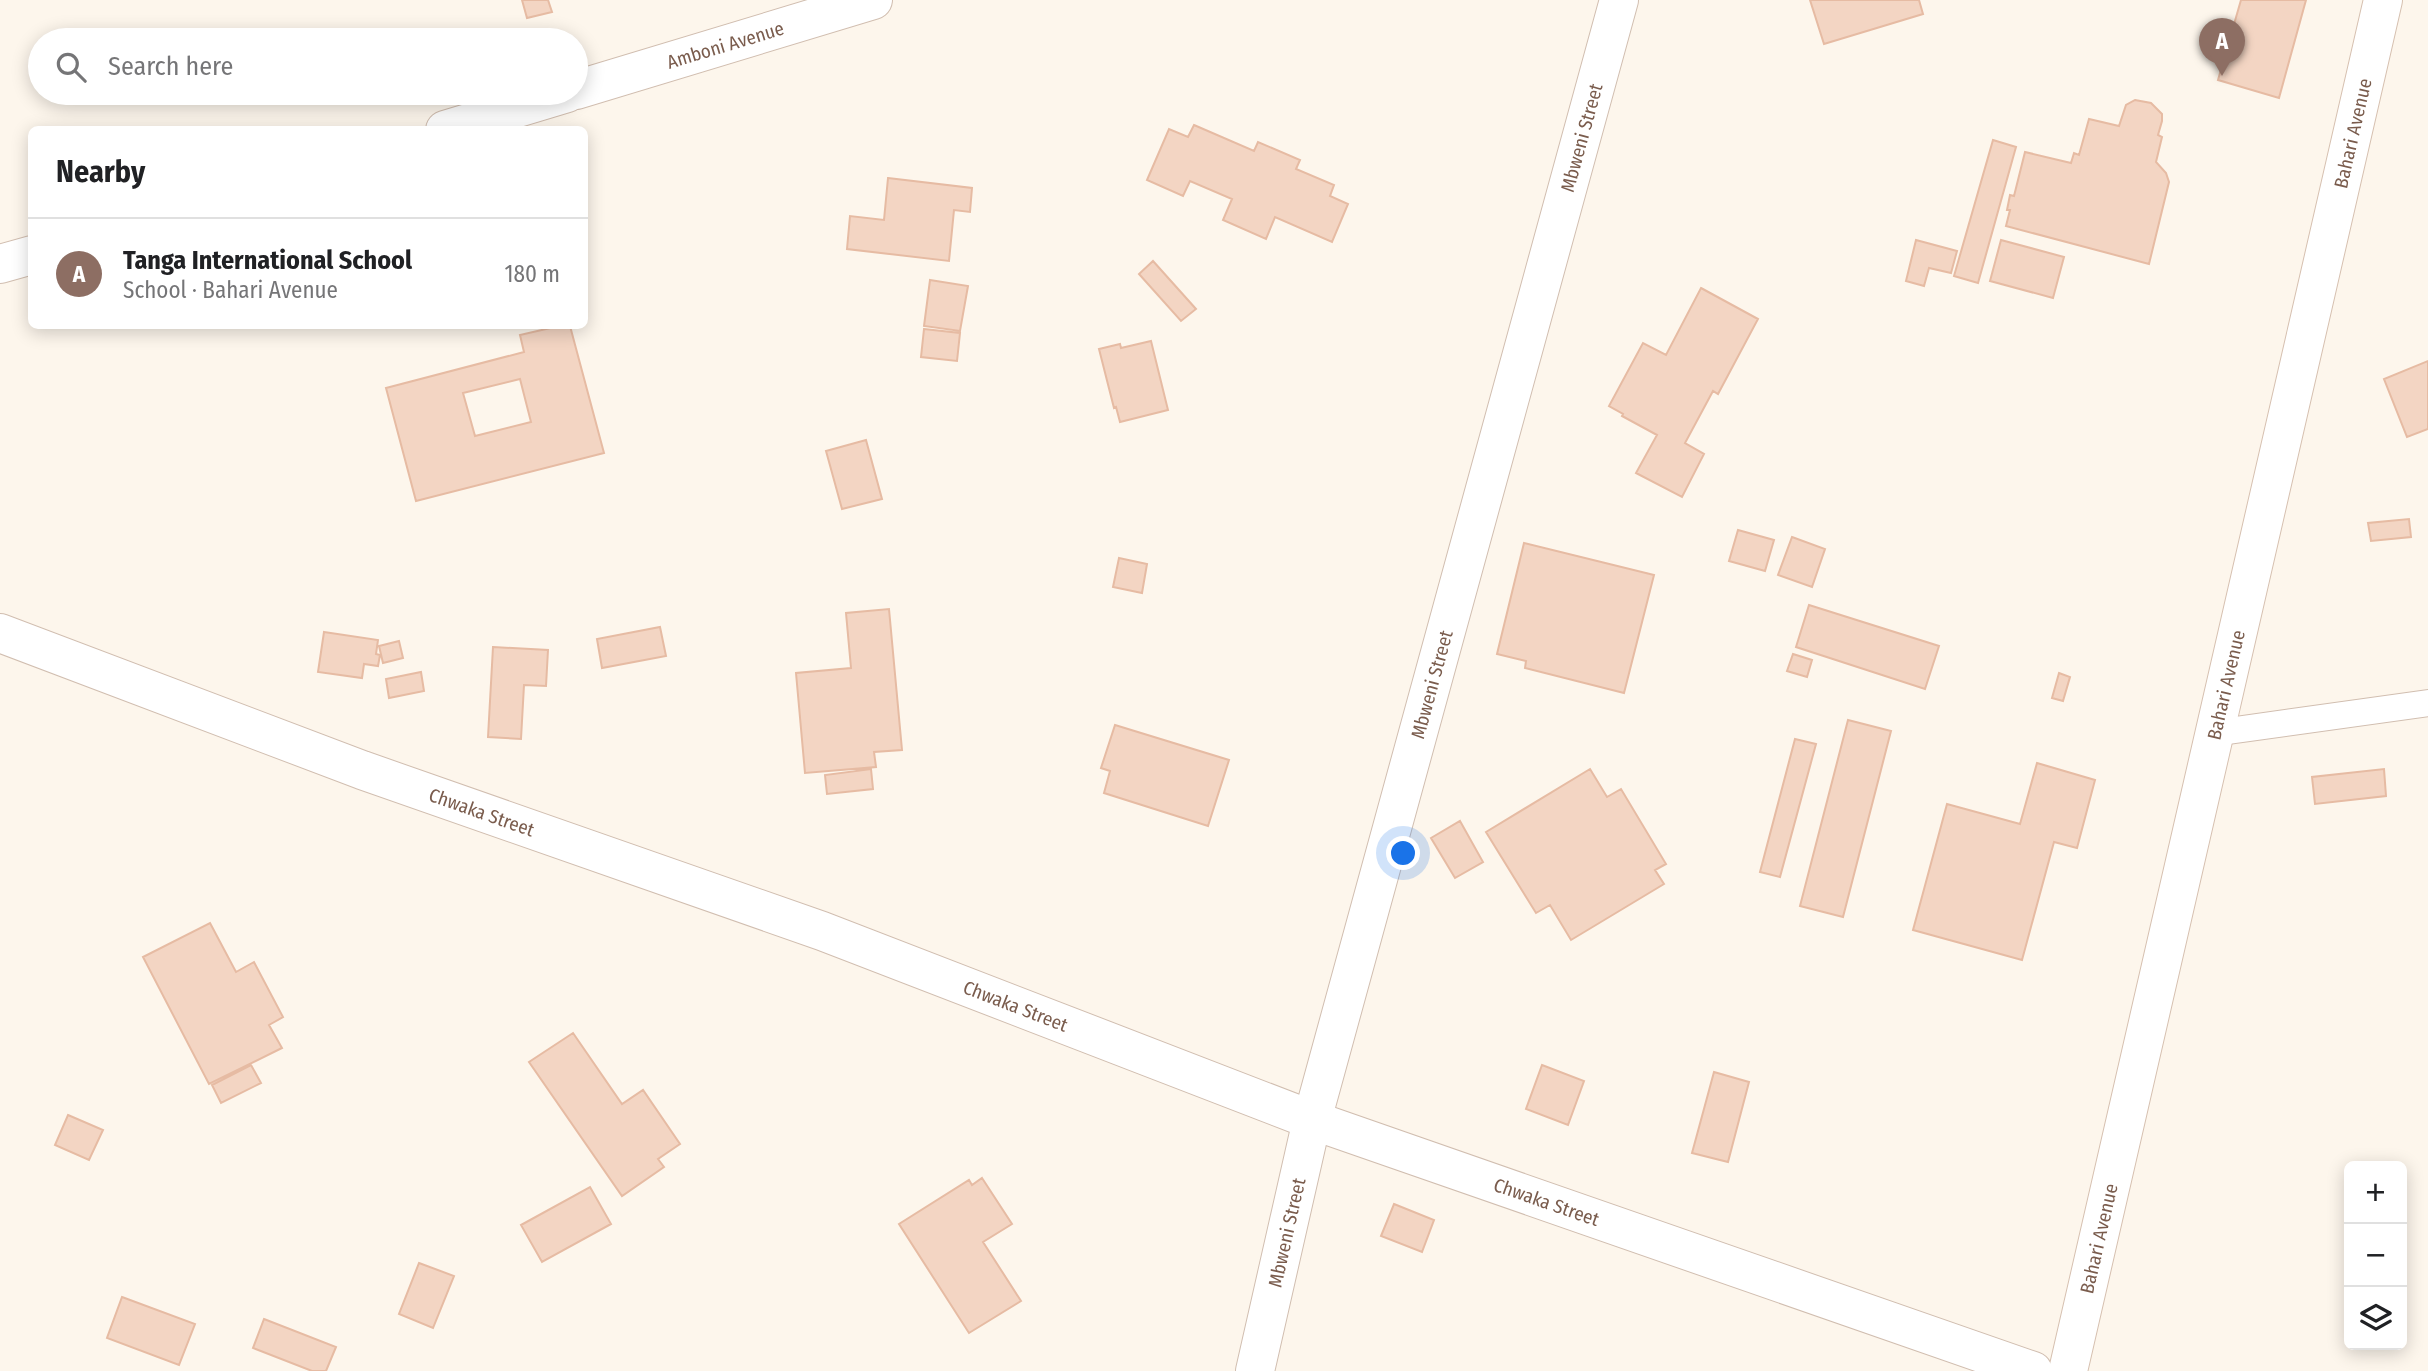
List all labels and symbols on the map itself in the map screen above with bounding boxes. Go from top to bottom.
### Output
street label: Amboni Avenue [664,17,787,74]
pin: A [2199,18,2245,76]
street label: Bahari Avenue [2329,76,2377,191]
street label: Mbweni Street [1556,80,1608,195]
street label: Mbweni Street [1406,627,1458,741]
street label: Bahari Avenue [2202,628,2250,742]
street label: Chwaka Street [426,783,538,842]
your location [1386,836,1420,870]
street label: Chwaka Street [960,976,1072,1037]
street label: Chwaka Street [1491,1173,1603,1231]
street label: Mbweni Street [1263,1175,1311,1290]
street label: Bahari Avenue [2075,1181,2123,1296]

